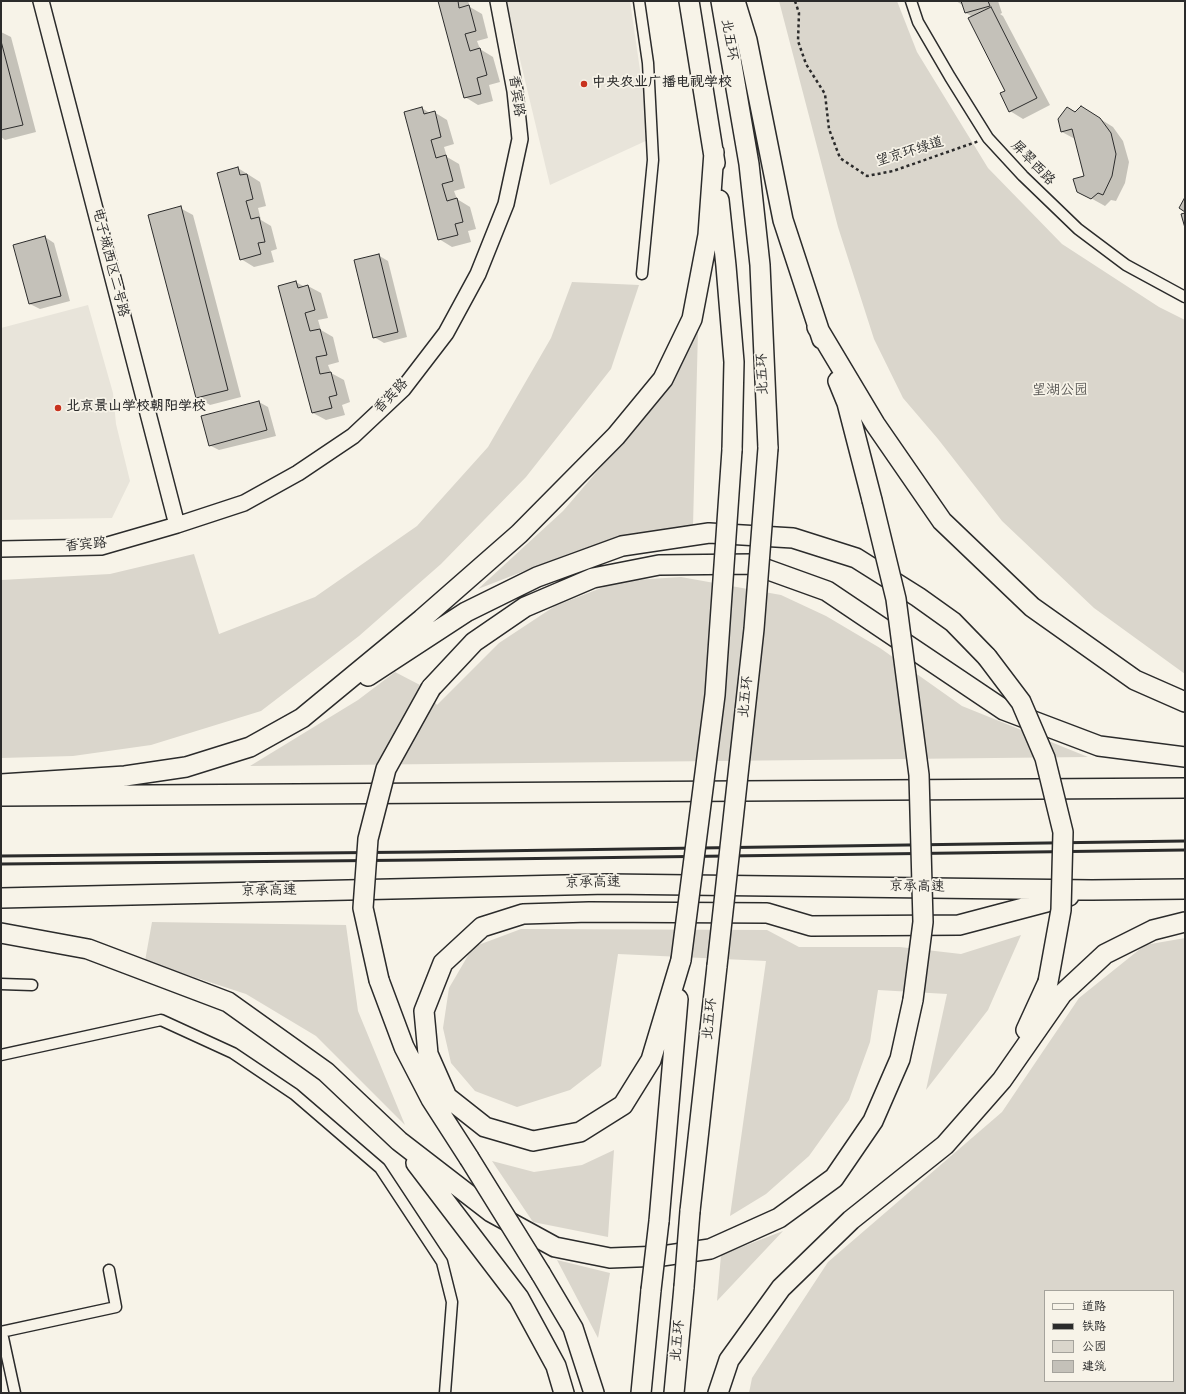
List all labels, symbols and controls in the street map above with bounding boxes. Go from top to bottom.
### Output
street label: 北五环 [716,18,740,62]
street label: 香宾路 [504,74,526,118]
place label: 中央农业广播电视学校 [592,76,732,92]
marker: 中央农业广播电视学校 [579,79,589,89]
street label: 望京环绿道 [874,135,946,171]
street label: 屏翠西路 [1007,138,1057,190]
street label: 电子城西区二号路 [87,207,131,319]
street label: 北五环 [755,353,773,395]
street label: 香宾路 [371,376,413,418]
park label: 望湖公园 [1032,384,1088,400]
place label: 北京景山学校朝阳学校 [66,400,206,416]
marker: 北京景山学校朝阳学校 [53,403,63,413]
street label: 香宾路 [64,536,108,556]
street label: 北五环 [736,675,758,719]
street label: 京承高速 [565,875,621,893]
street label: 京承高速 [889,879,945,897]
street label: 京承高速 [241,883,297,901]
street label: 北五环 [700,997,722,1041]
legend [1044,1290,1174,1382]
text: 道路 [1082,1297,1106,1316]
text: 铁路 [1082,1317,1106,1336]
street label: 北五环 [669,1319,689,1363]
text: 公园 [1082,1337,1106,1356]
text: 建筑 [1082,1357,1106,1376]

